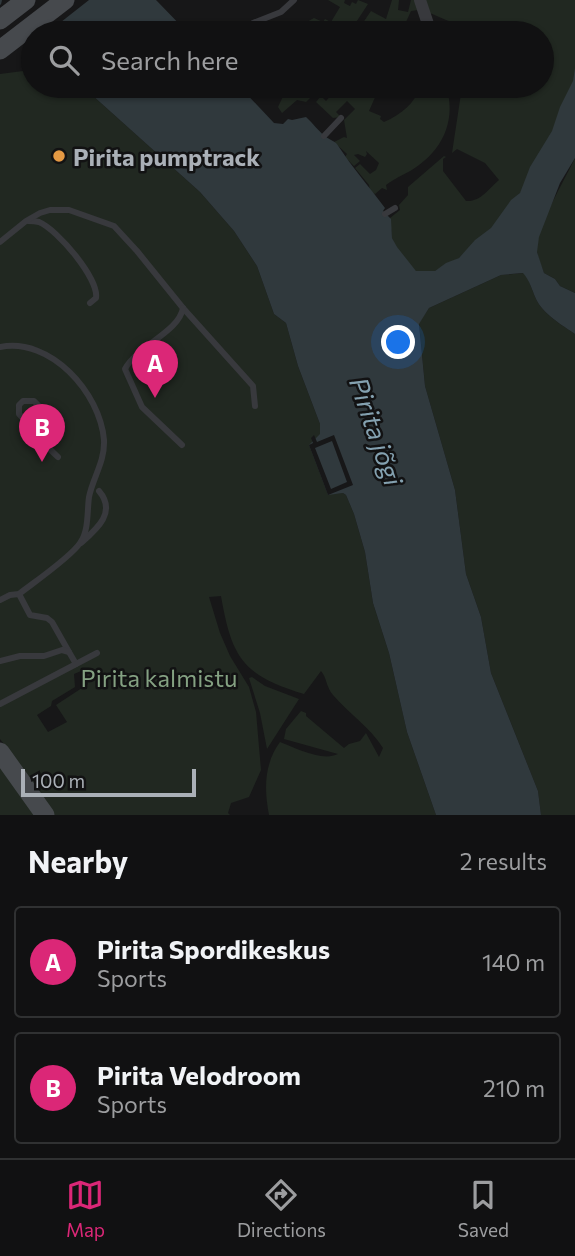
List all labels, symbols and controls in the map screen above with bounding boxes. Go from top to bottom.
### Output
search box [21,21,554,98]
icon: search [45,41,83,79]
text: Search here [101,44,239,75]
place label: Pirita pumptrack [73,142,260,171]
marker: Pirita pumptrack [51,148,67,164]
your location [381,325,415,359]
pin: A [132,340,178,398]
water label: Pirita jõgi [344,373,410,490]
pin: B [19,404,65,462]
park label: Pirita kalmistu [81,663,237,692]
scale bar [21,766,196,798]
text: 100 m [32,769,85,792]
text: Nearby [28,842,128,879]
text: 2 results [460,847,547,875]
text: Pirita Spordikeskus [97,933,330,964]
text: A [45,948,61,976]
text: 140 m [482,948,545,976]
text: Sports [97,964,167,992]
text: Pirita Velodroom [97,1059,301,1090]
text: B [45,1074,61,1102]
text: 210 m [483,1074,545,1102]
text: Sports [97,1090,167,1118]
tab: Map [66,1176,105,1241]
tab: Directions [237,1176,326,1241]
tab: Saved [458,1176,509,1241]

